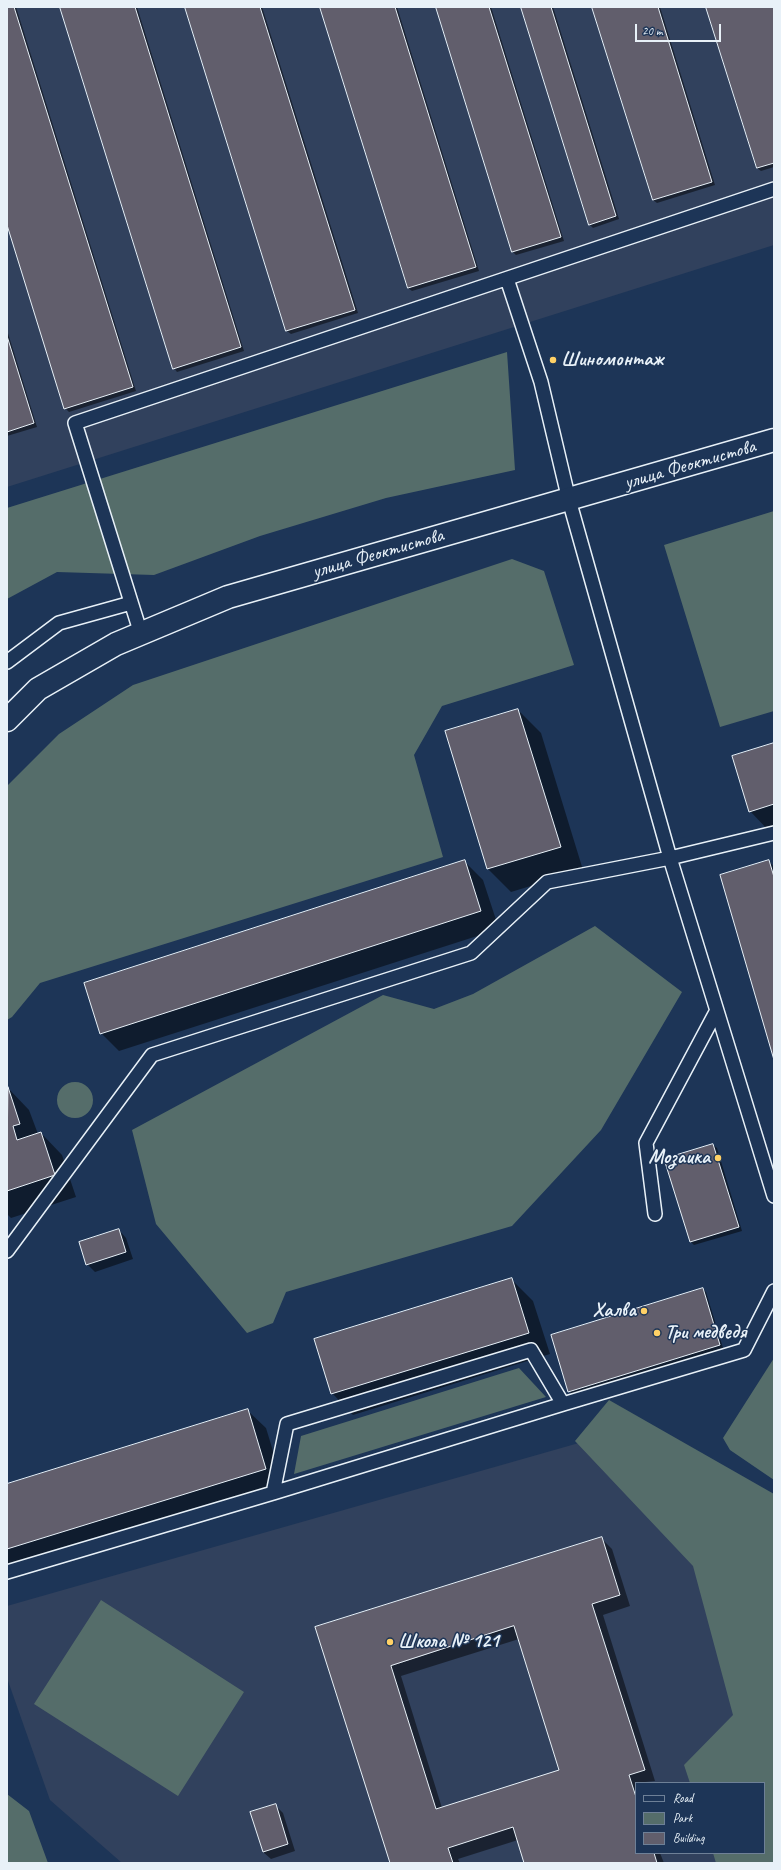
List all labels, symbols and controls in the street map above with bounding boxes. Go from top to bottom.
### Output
scale bar [637,16,723,42]
text: 20 m [642,23,662,39]
place label: Шиномонтаж [561,348,663,372]
marker: Шиномонтаж [548,355,558,365]
street label: улица Феоктистова [622,435,758,495]
street label: улица Феоктистова [310,524,446,584]
place label: Мозаика [649,1146,710,1170]
marker: Мозаика [713,1153,723,1163]
place label: Халва [593,1299,636,1323]
marker: Халва [639,1306,649,1316]
place label: Три медведя [665,1321,746,1345]
marker: Три медведя [652,1328,662,1338]
place label: Школа № 121 [398,1630,499,1654]
marker: Школа № 121 [385,1637,395,1647]
legend [635,1782,765,1854]
text: Road [673,1790,693,1806]
text: Park [673,1810,692,1826]
text: Building [673,1830,705,1846]

